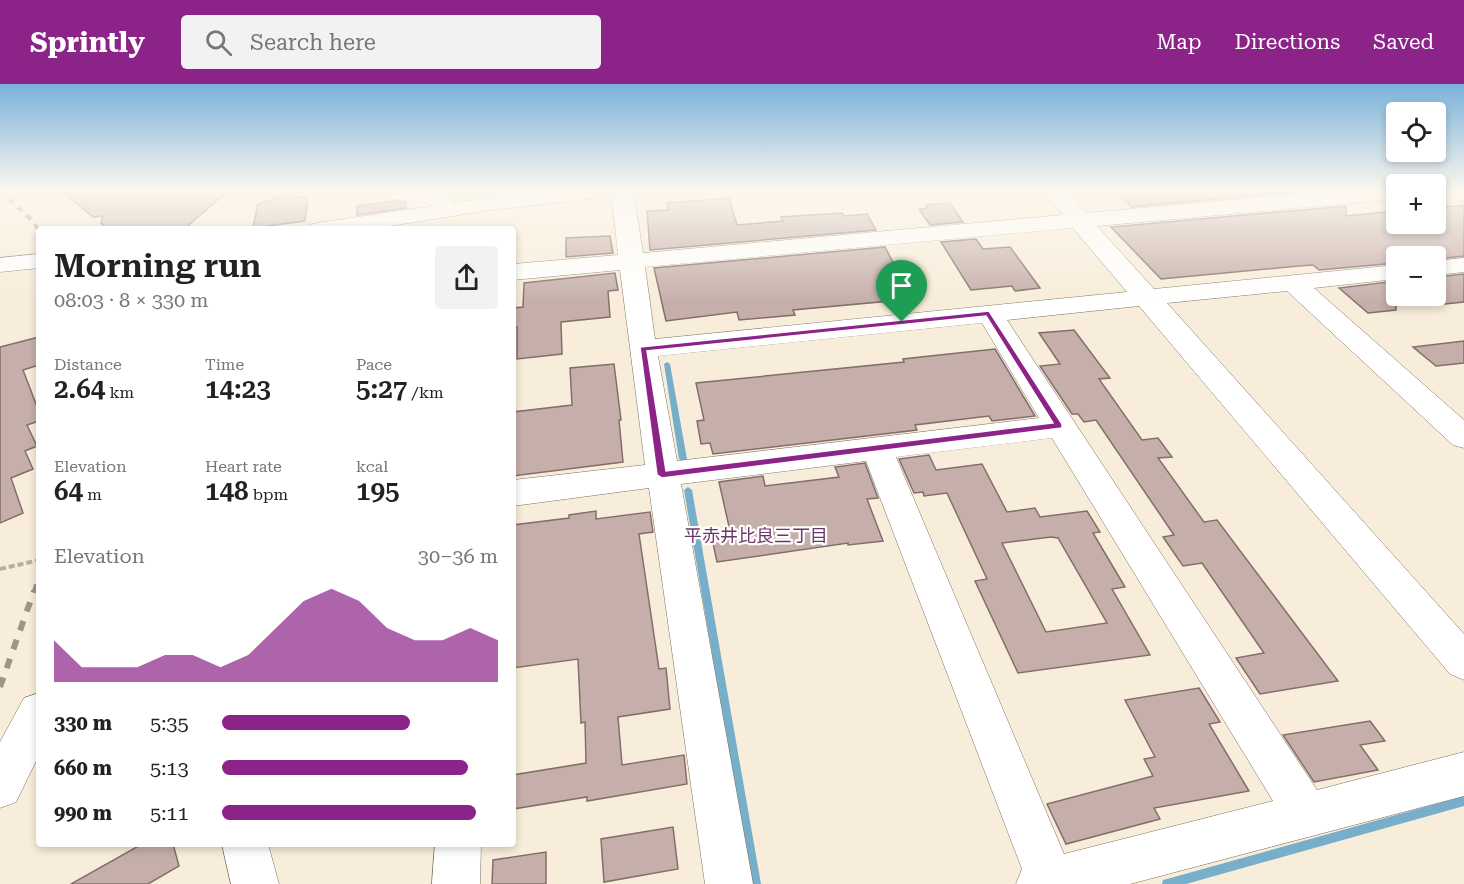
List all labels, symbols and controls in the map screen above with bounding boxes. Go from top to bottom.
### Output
search box [181,15,601,69]
text: Sprintly [30,26,145,59]
icon: search [202,26,235,59]
text: Search here [250,30,376,55]
text: Map [1157,30,1201,54]
text: Directions [1234,30,1340,54]
text: Saved [1373,30,1434,54]
map controls [1386,102,1446,306]
button: locate [1386,102,1446,162]
button: + [1386,174,1446,234]
text: Morning run [54,246,261,285]
button: share [435,246,498,309]
button: − [1386,246,1446,306]
pin [876,260,927,322]
icon: arrive [885,269,918,302]
text: 08:03 · 8 × 330 m [54,288,209,312]
text: Distance [54,355,122,374]
text: Time [205,355,244,374]
text: Pace [356,355,392,374]
text: 2.64 [54,374,105,404]
text: 14:23 [205,374,271,404]
text: 5:27 [356,374,407,404]
text: km [105,383,134,402]
text: /km [407,383,444,402]
text: Elevation [54,457,127,476]
text: Heart rate [205,457,282,476]
text: kcal [356,457,388,476]
text: 64 [54,476,83,506]
text: 148 [205,476,249,506]
text: 195 [356,476,400,506]
text: m [83,485,102,504]
text: bpm [249,485,288,504]
district label: 平赤井比良三丁目 [684,525,828,546]
text: Elevation [54,544,145,568]
text: 30–36 m [418,544,498,568]
text: 330 m [54,711,112,735]
text: 5:35 [150,711,189,735]
text: 660 m [54,756,112,780]
text: 5:13 [150,756,189,780]
text: 990 m [54,801,112,825]
text: 5:11 [150,801,189,825]

